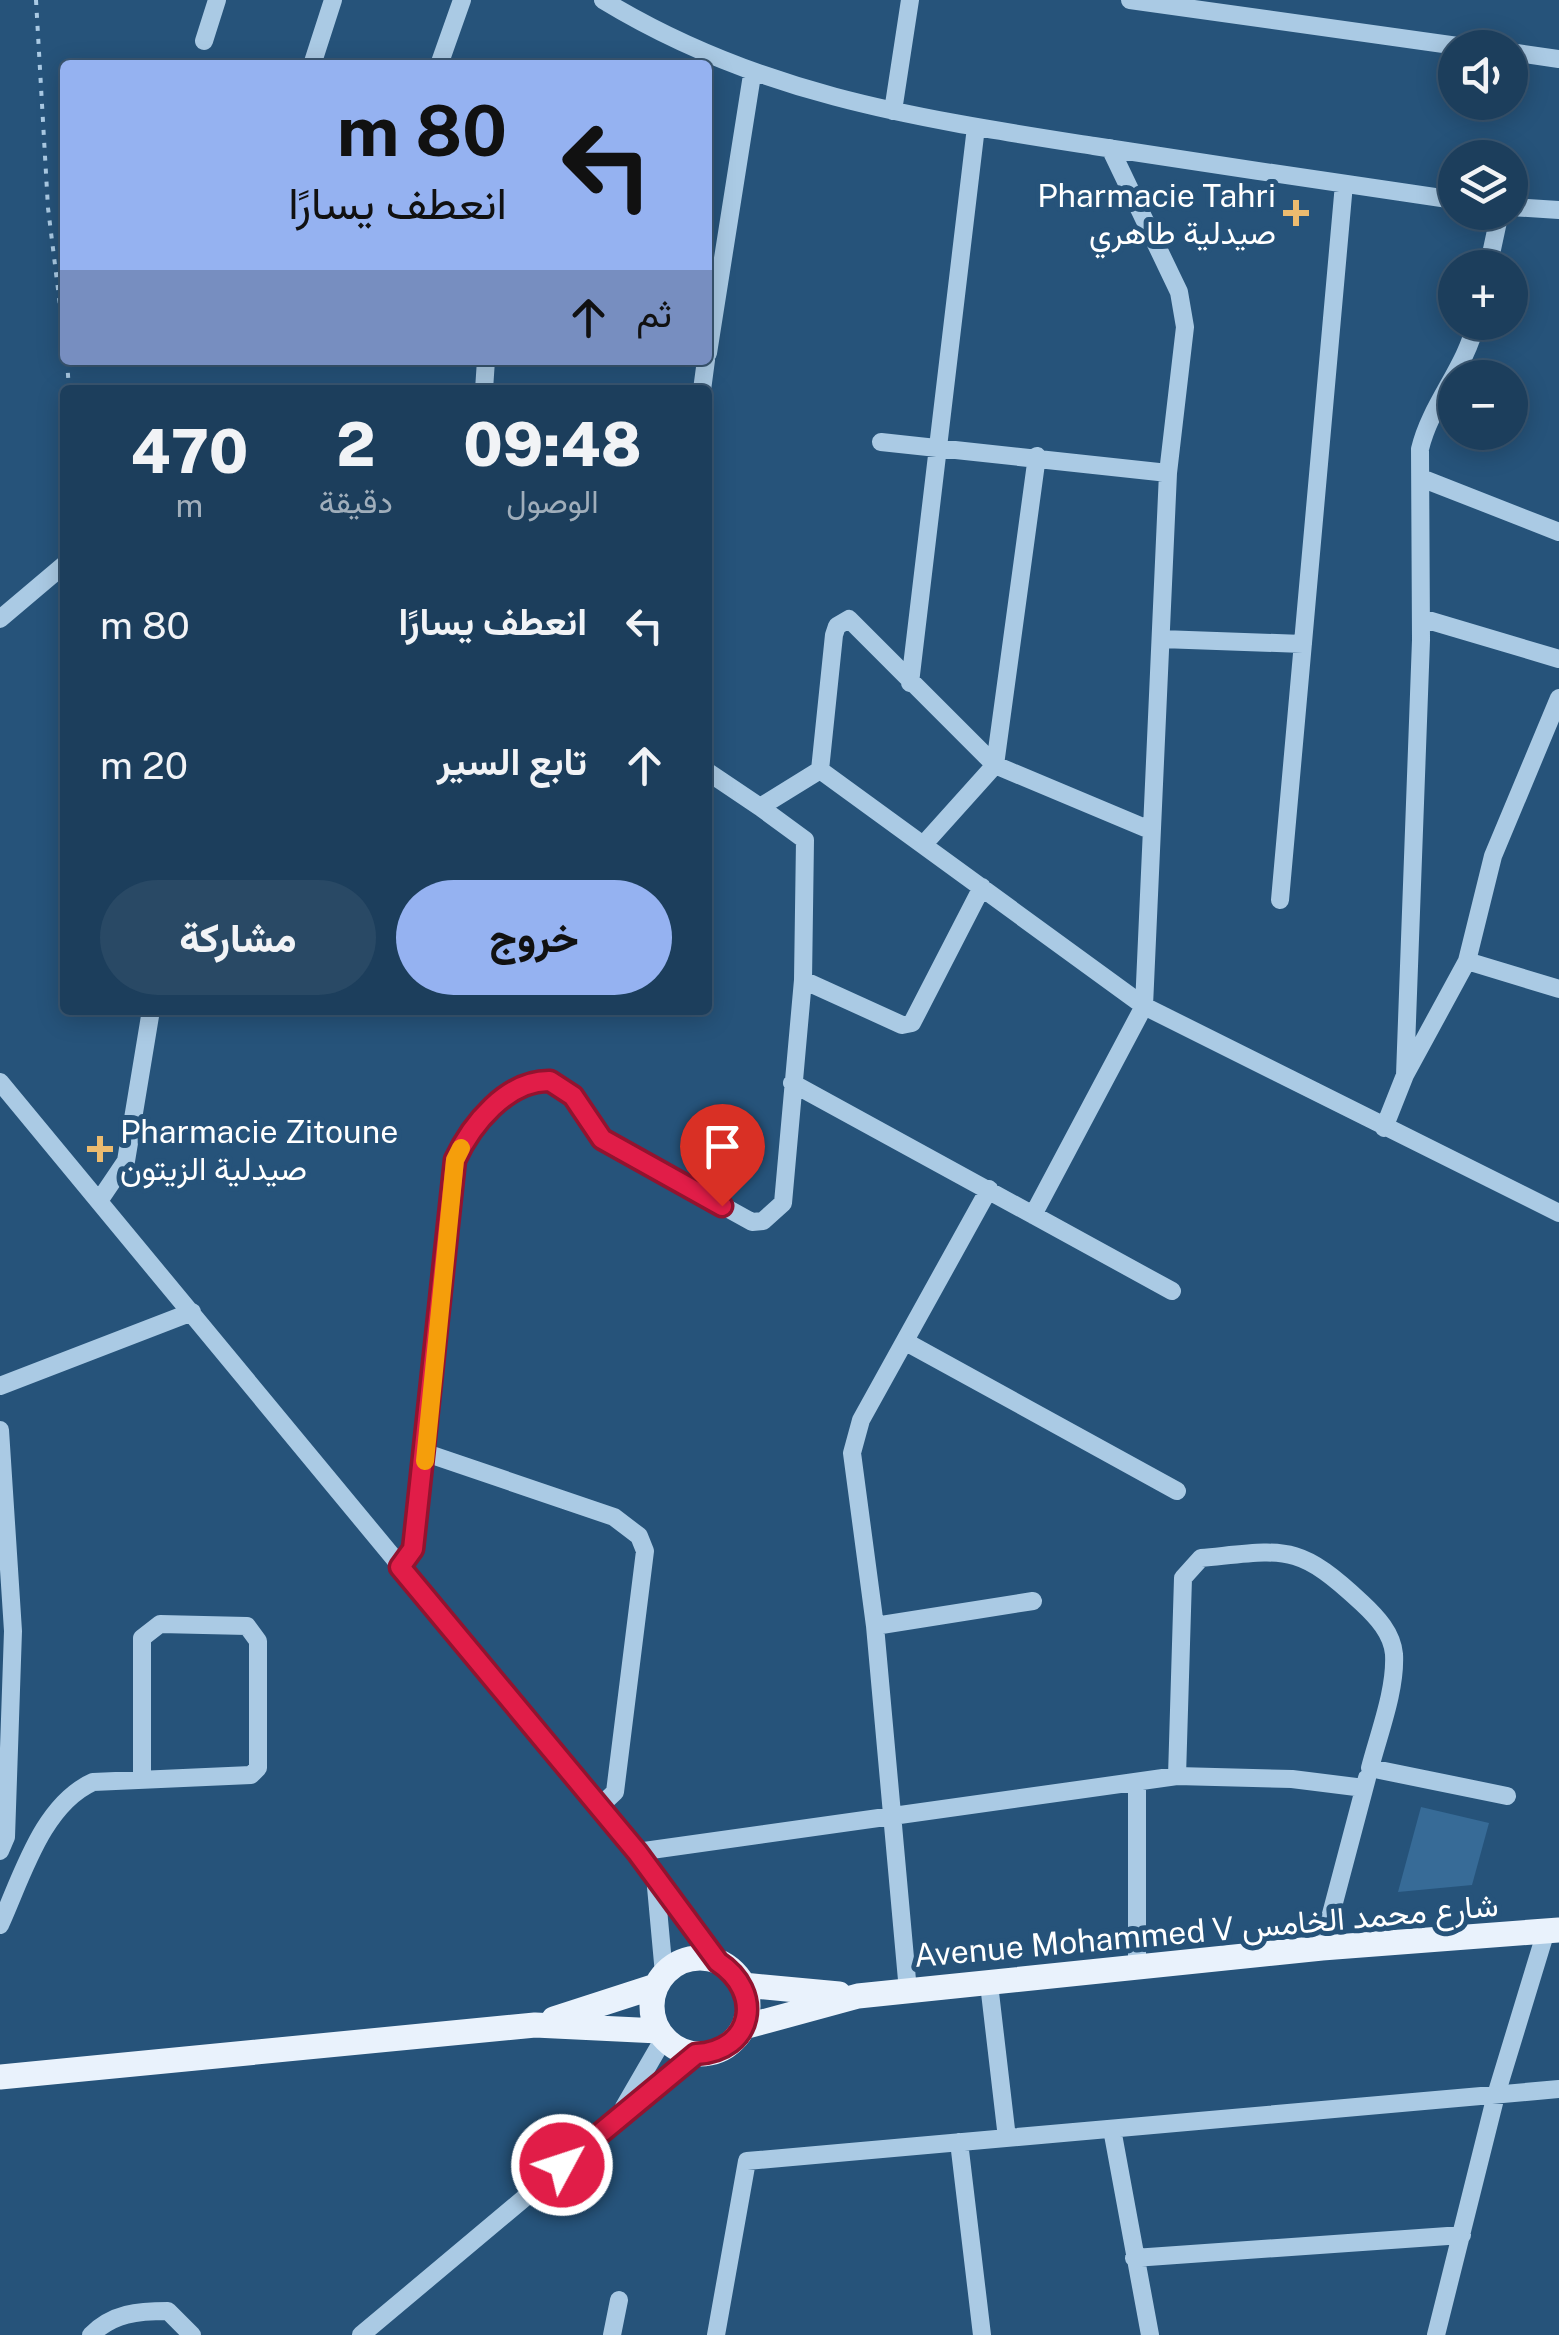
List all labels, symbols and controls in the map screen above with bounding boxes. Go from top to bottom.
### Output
map controls [1438,30,1528,450]
button: sound [1438,30,1528,120]
text: 80 m [337,89,507,172]
icon: left [542,100,672,230]
button: layers [1438,140,1528,230]
text: انعطف يسارًا [288,176,507,229]
place label: Pharmacie Tahri صيدلية طاهري [1037,177,1276,259]
marker: Pharmacie Tahri صيدلية طاهري [1285,202,1307,224]
button: + [1438,250,1528,340]
icon: ahead [561,290,616,345]
text: ثم [636,291,672,336]
button: − [1438,360,1528,450]
text: 2 [336,409,375,480]
text: 09:48 [463,409,642,480]
text: 470 [131,416,248,487]
text: دقيقة [319,483,393,520]
text: الوصول [506,483,599,520]
text: m [176,487,203,524]
icon: left [617,598,672,653]
text: انعطف يسارًا [399,599,587,644]
text: 80 m [100,603,190,648]
icon: ahead [617,738,672,793]
text: تابع السير [437,739,587,784]
text: 20 m [100,743,188,788]
button: مشاركة [100,880,376,995]
button: خروج [396,880,672,995]
pin [680,1104,765,1207]
place label: Pharmacie Zitoune صيدلية الزيتون [120,1113,398,1189]
icon: arrive [695,1119,750,1174]
marker: Pharmacie Zitoune صيدلية الزيتون [89,1138,111,1160]
street label: Avenue Mohammed V شارع محمد الخامس [912,1886,1500,1978]
position arrow [510,2113,614,2217]

